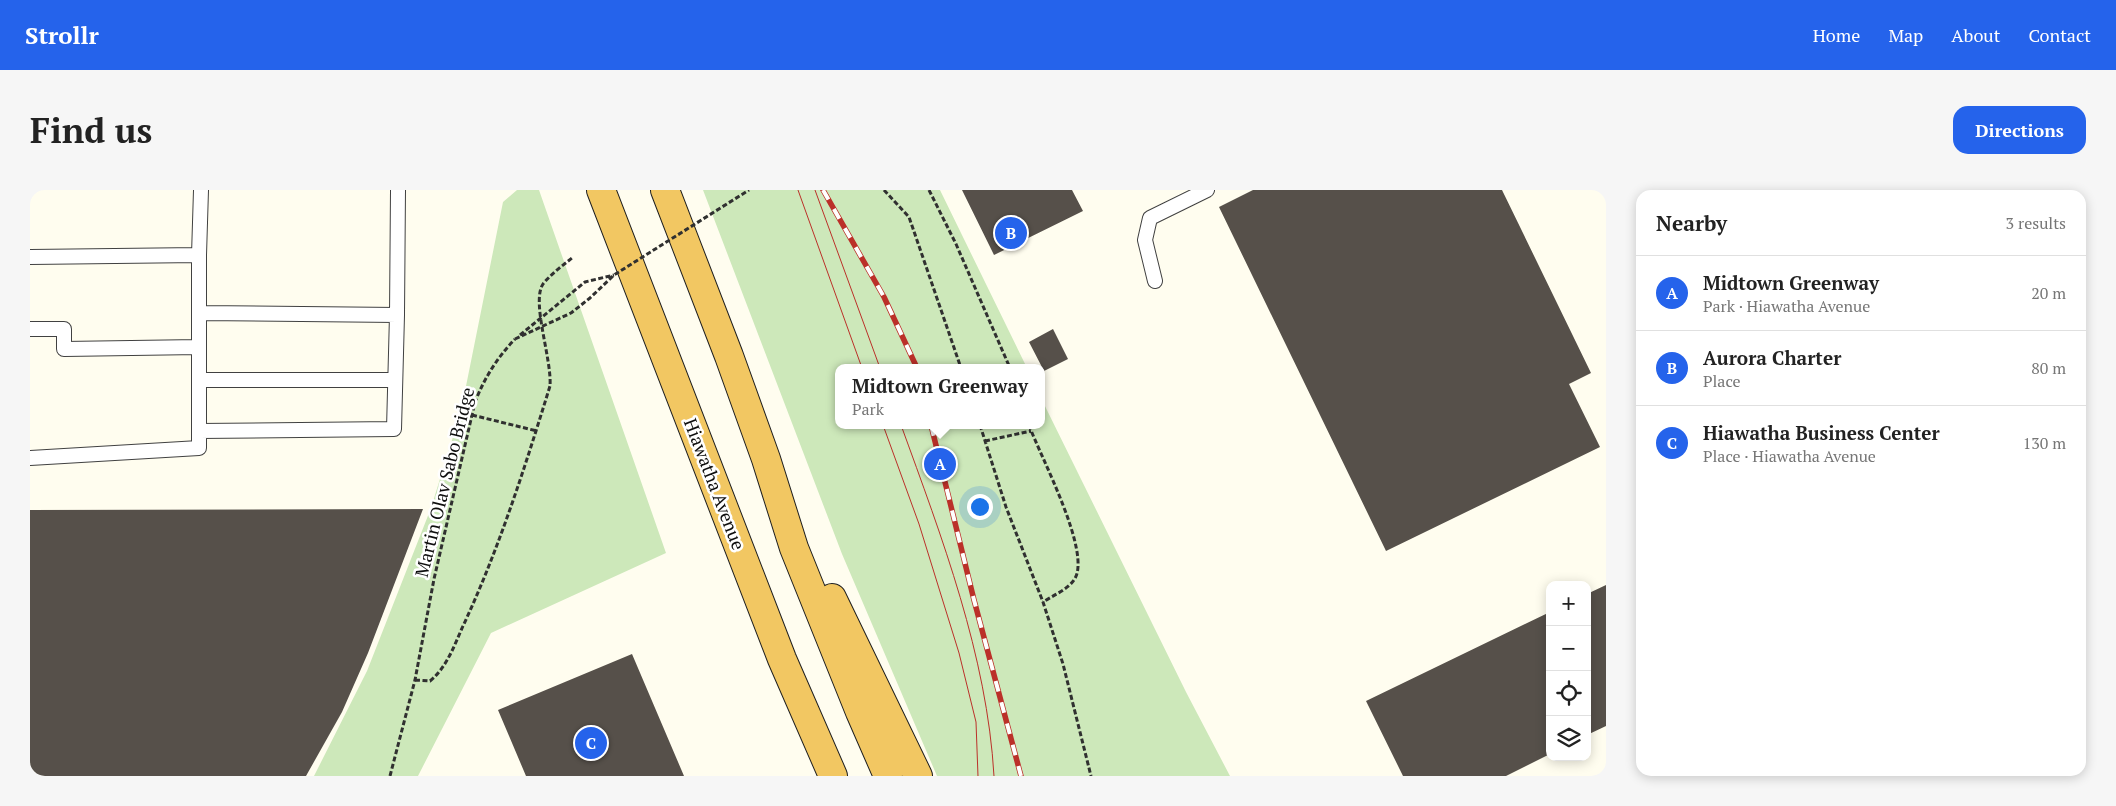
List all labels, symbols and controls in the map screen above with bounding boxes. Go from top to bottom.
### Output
text: Strollr [25,19,99,51]
text: Home [1813,23,1860,47]
text: Map [1888,23,1923,47]
text: About [1951,23,2000,47]
text: Contact [2028,23,2091,47]
button: Directions [1953,106,2086,154]
text: Find us [30,107,152,153]
text: Nearby [1656,209,1727,237]
text: 3 results [2006,212,2066,234]
pin: B [995,214,1027,252]
text: Midtown Greenway [1703,270,1879,295]
text: A [1666,282,1678,304]
text: 20 m [2031,282,2066,304]
text: Park · Hiawatha Avenue [1703,295,1870,317]
text: Aurora Charter [1703,345,1841,370]
text: B [1667,357,1677,379]
text: 80 m [2031,357,2066,379]
popup [835,364,1045,429]
text: Place [1703,370,1741,392]
text: Midtown Greenway [852,373,1028,398]
street label: Martin Olav Sabo Bridge [409,385,479,579]
text: Park [852,398,884,420]
street label: Hiawatha Avenue [679,415,751,553]
text: Hiawatha Business Center [1703,420,1940,445]
text: C [1667,432,1677,454]
text: 130 m [2023,432,2066,454]
pin: A [924,445,956,483]
text: Place · Hiawatha Avenue [1703,445,1876,467]
your location [967,494,993,520]
map controls [1546,581,1591,761]
button: + [1546,581,1591,626]
button: − [1546,626,1591,671]
button: locate [1546,671,1591,716]
button: layers [1546,716,1591,761]
pin: C [575,724,607,762]

